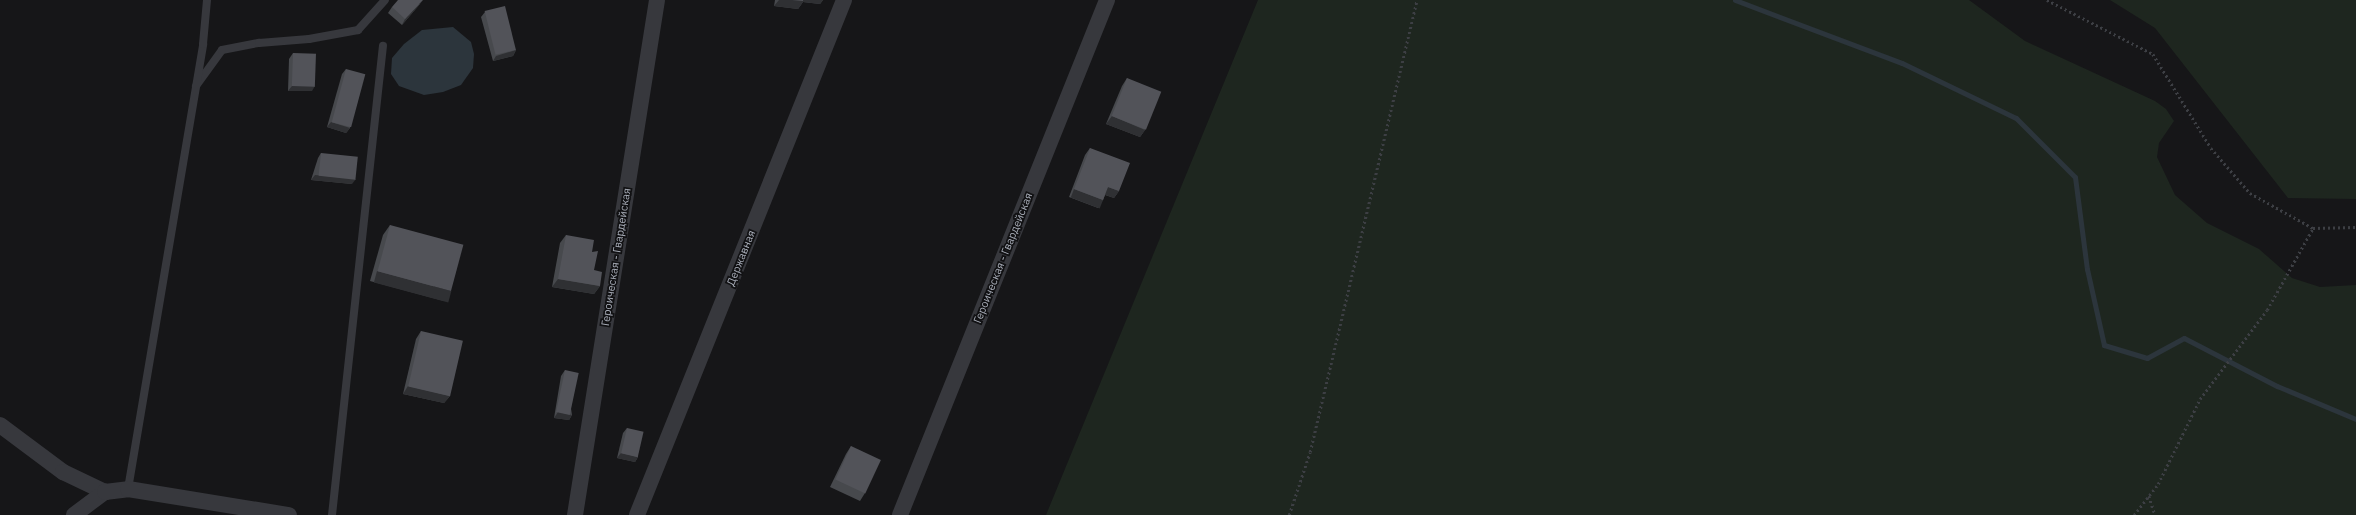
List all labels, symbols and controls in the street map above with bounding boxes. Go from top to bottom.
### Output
street label: Героическая - Гвардейская [599,187,633,327]
street label: Героическая - Гвардейская [971,191,1035,325]
street label: Державная [724,228,758,288]

